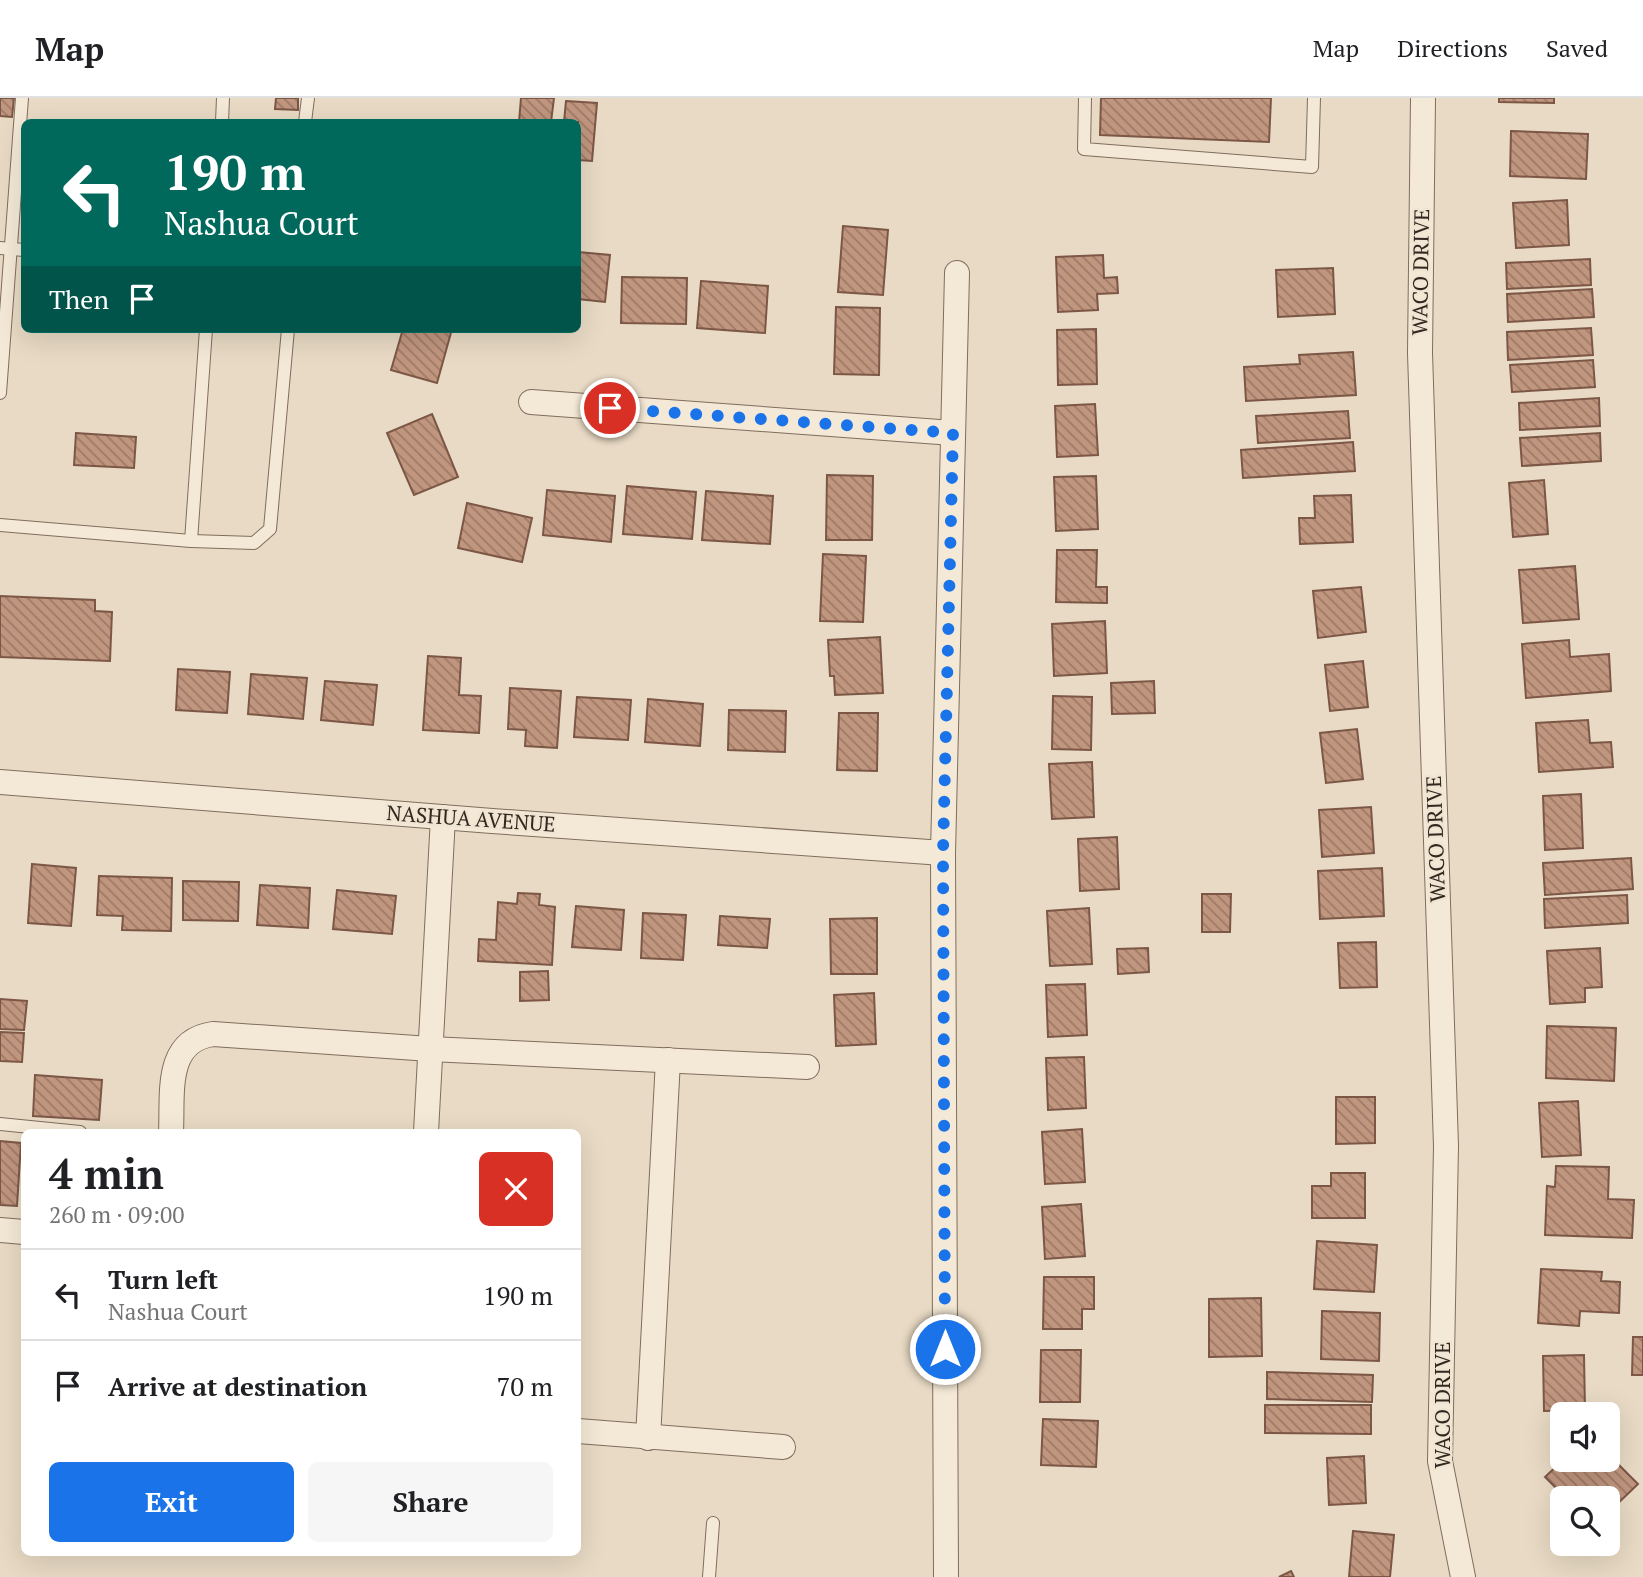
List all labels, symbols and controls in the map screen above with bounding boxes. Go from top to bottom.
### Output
text: Map [35,27,104,70]
text: Map [1313,32,1359,64]
text: Directions [1397,32,1508,64]
text: Saved [1546,32,1608,64]
text: 190 m [164,139,306,204]
icon: left [49,147,140,238]
text: Nashua Court [164,202,359,244]
street label: WACO DRIVE [1405,208,1435,336]
icon: arrive [123,280,161,318]
text: Then [49,282,109,316]
pin [580,378,640,438]
icon: arrive [591,389,629,427]
street label: WACO DRIVE [1419,775,1451,903]
street label: NASHUA AVENUE [386,798,557,838]
text: 4 min [49,1145,164,1201]
button: close [479,1152,553,1226]
text: 260 m · 09:00 [49,1199,184,1230]
text: Turn left [108,1262,218,1296]
icon: left [49,1276,87,1314]
text: 190 m [483,1278,553,1312]
text: Nashua Court [108,1296,248,1327]
position arrow [908,1312,982,1386]
street label: WACO DRIVE [1428,1342,1456,1468]
icon: arrive [49,1367,87,1405]
text: Arrive at destination [108,1369,367,1403]
text: 70 m [497,1369,553,1403]
map controls [1550,1402,1620,1556]
button: sound [1550,1402,1620,1472]
button: Exit [49,1462,294,1542]
button: Share [308,1462,553,1542]
button: search [1550,1486,1620,1556]

